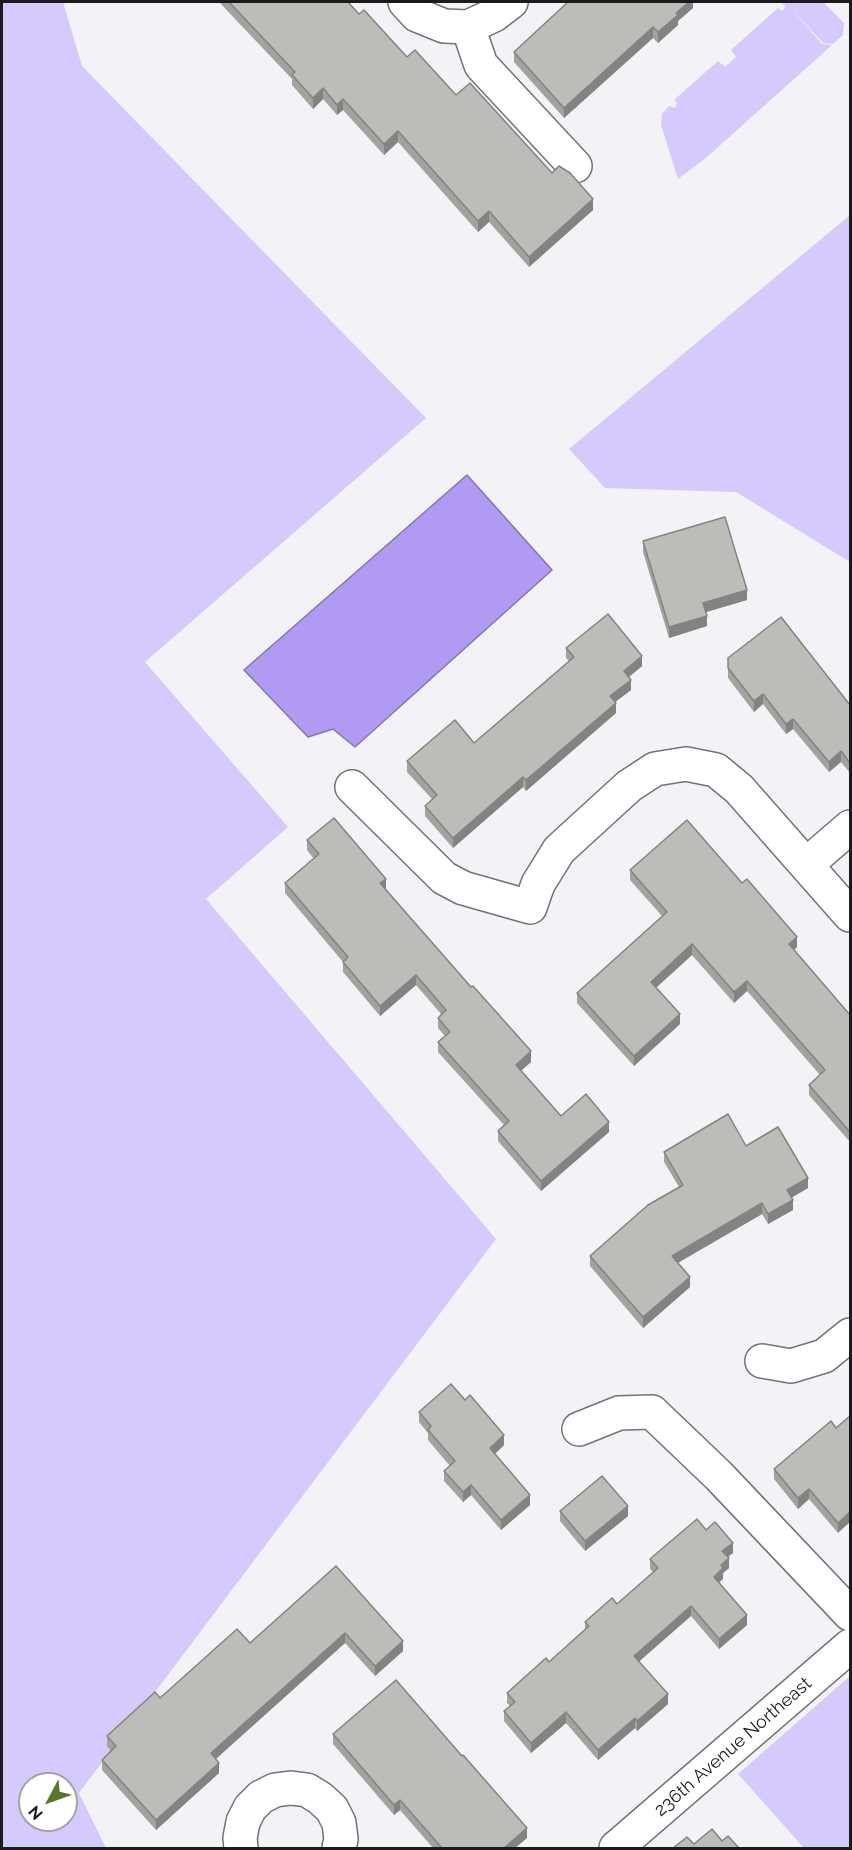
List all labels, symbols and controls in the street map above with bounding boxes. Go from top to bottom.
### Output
street label: 236th Avenue Northeast [650,1673,816,1821]
north arrow [18,1772,78,1832]
text: N [24,1802,47,1824]

